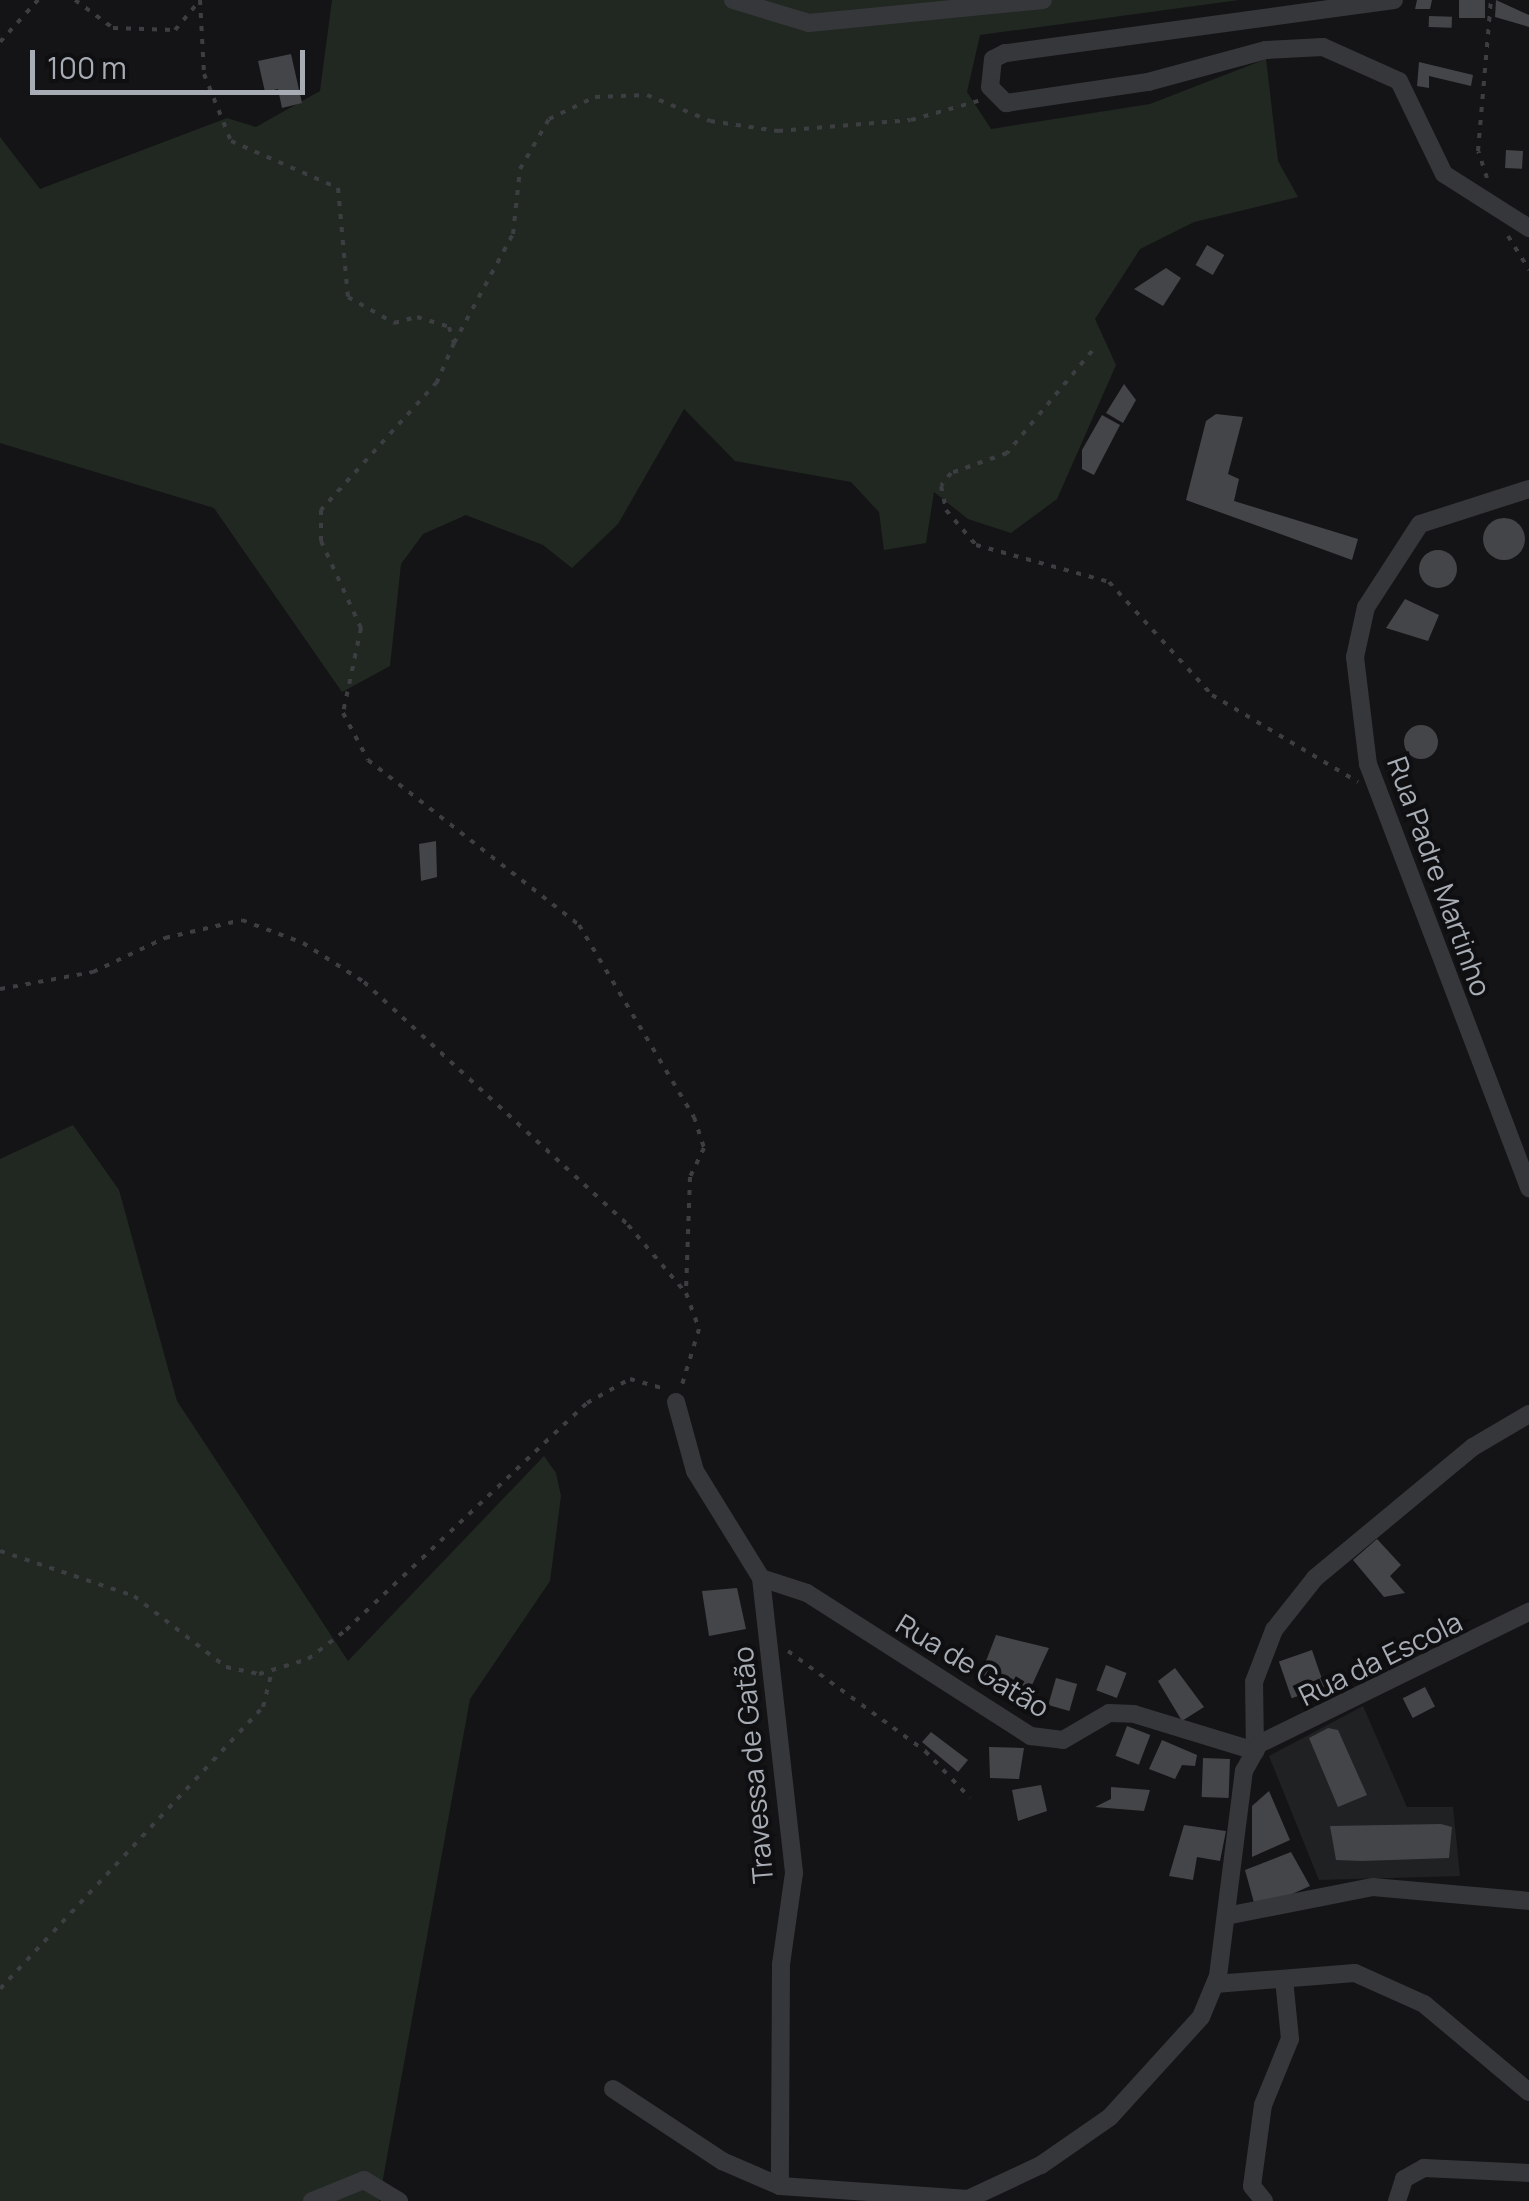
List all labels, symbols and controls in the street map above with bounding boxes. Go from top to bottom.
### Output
scale bar [35,30,310,92]
text: 100 m [47,47,127,88]
street label: Rua Padre Martinho [1381,752,1499,1000]
street label: Rua da Escola [1293,1604,1467,1712]
street label: Rua de Gatão [890,1606,1056,1724]
street label: Travessa de Gatão [725,1645,779,1885]

